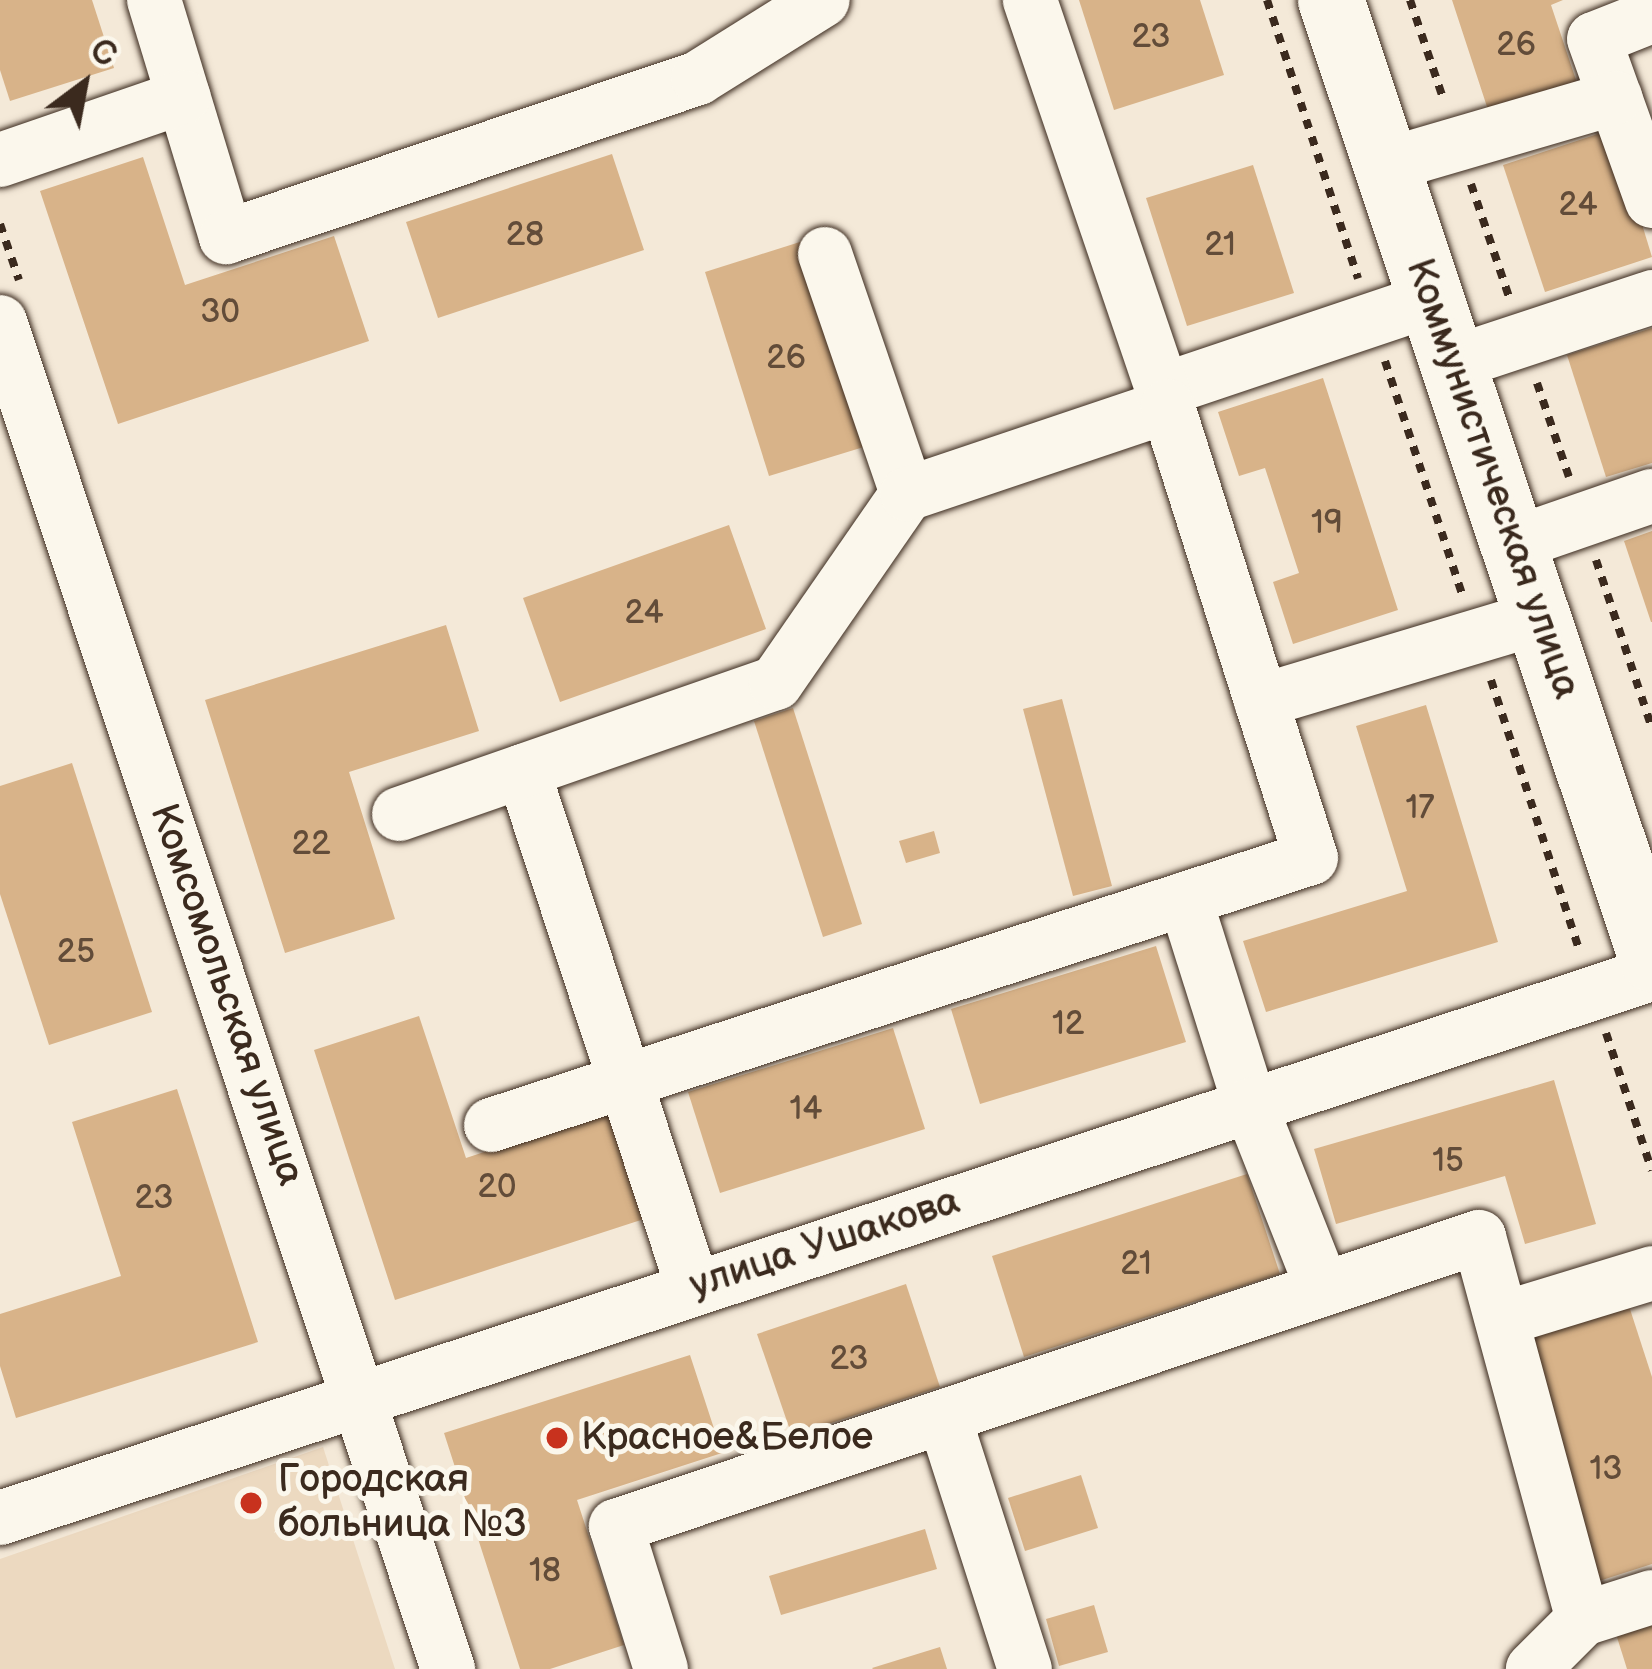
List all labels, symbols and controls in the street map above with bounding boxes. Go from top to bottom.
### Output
house number: 23 [1131,18,1171,58]
north arrow [24,24,144,144]
house number: 26 [1496,26,1536,66]
text: С [83,30,123,77]
house number: 24 [1558,186,1598,226]
house number: 28 [506,216,544,256]
house number: 21 [1204,226,1236,266]
street label: Коммунистическая улица [1395,253,1589,705]
house number: 30 [200,293,240,333]
house number: 26 [766,339,806,379]
house number: 19 [1311,504,1343,544]
house number: 24 [624,594,664,634]
house number: 17 [1406,789,1434,829]
street label: Комсомольская улица [139,798,313,1192]
house number: 22 [292,825,330,865]
house number: 25 [57,933,95,973]
house number: 12 [1052,1005,1084,1045]
house number: 14 [790,1090,822,1130]
house number: 15 [1432,1142,1464,1182]
house number: 20 [478,1168,516,1208]
street label: улица Ушакова [684,1178,966,1310]
house number: 23 [134,1179,174,1219]
house number: 21 [1120,1245,1152,1285]
house number: 23 [829,1340,869,1380]
place label: Красное&Белое [581,1415,873,1461]
marker: Красное&Белое [544,1425,570,1451]
house number: 13 [1589,1450,1623,1490]
place label: Городская больница №3 [278,1458,527,1549]
marker: Городская больница №3 [235,1487,267,1519]
house number: 18 [529,1552,561,1592]

